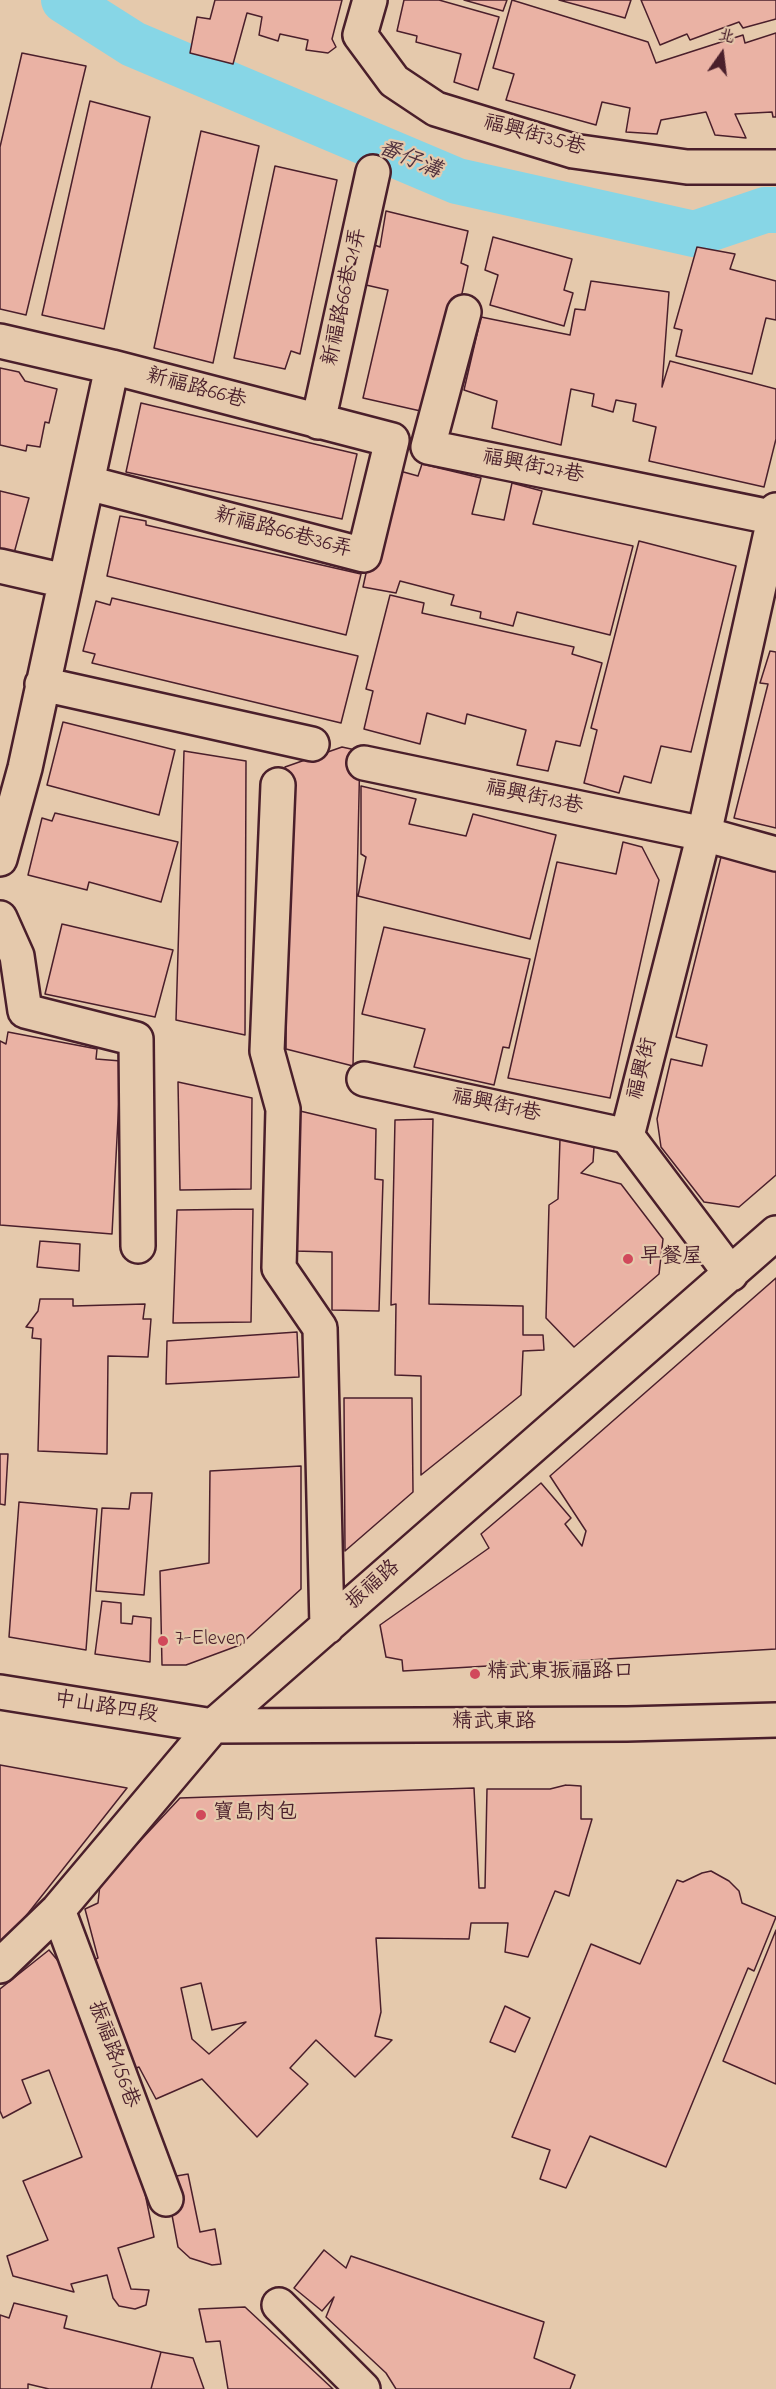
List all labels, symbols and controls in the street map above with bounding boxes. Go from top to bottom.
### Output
text: 北 [716,23,737,50]
north arrow [692,24,752,84]
street label: 福興街35巷 [480,111,588,163]
water label: 番仔溝 [373,136,445,186]
street label: 新福路66巷21弄 [319,226,373,368]
street label: 新福路66巷 [143,365,249,415]
street label: 福興街27巷 [480,446,586,490]
street label: 新福路66巷36弄 [211,504,355,564]
street label: 福興街13巷 [483,776,585,822]
street label: 福興街 [624,1035,664,1103]
street label: 福興街1巷 [449,1085,543,1129]
place label: 早餐屋 [640,1246,703,1272]
marker: 早餐屋 [621,1252,635,1266]
street label: 振福路 [342,1556,406,1616]
place label: 7-Eleven [175,1628,246,1654]
marker: 7-Eleven [156,1634,170,1648]
place label: 精武東振福路口 [487,1661,634,1687]
marker: 精武東振福路口 [468,1667,482,1681]
street label: 中山路四段 [52,1688,160,1730]
street label: 精武東路 [452,1711,536,1737]
place label: 寶島肉包 [213,1802,297,1828]
marker: 寶島肉包 [194,1808,208,1822]
street label: 振福路156巷 [81,1998,143,2112]

